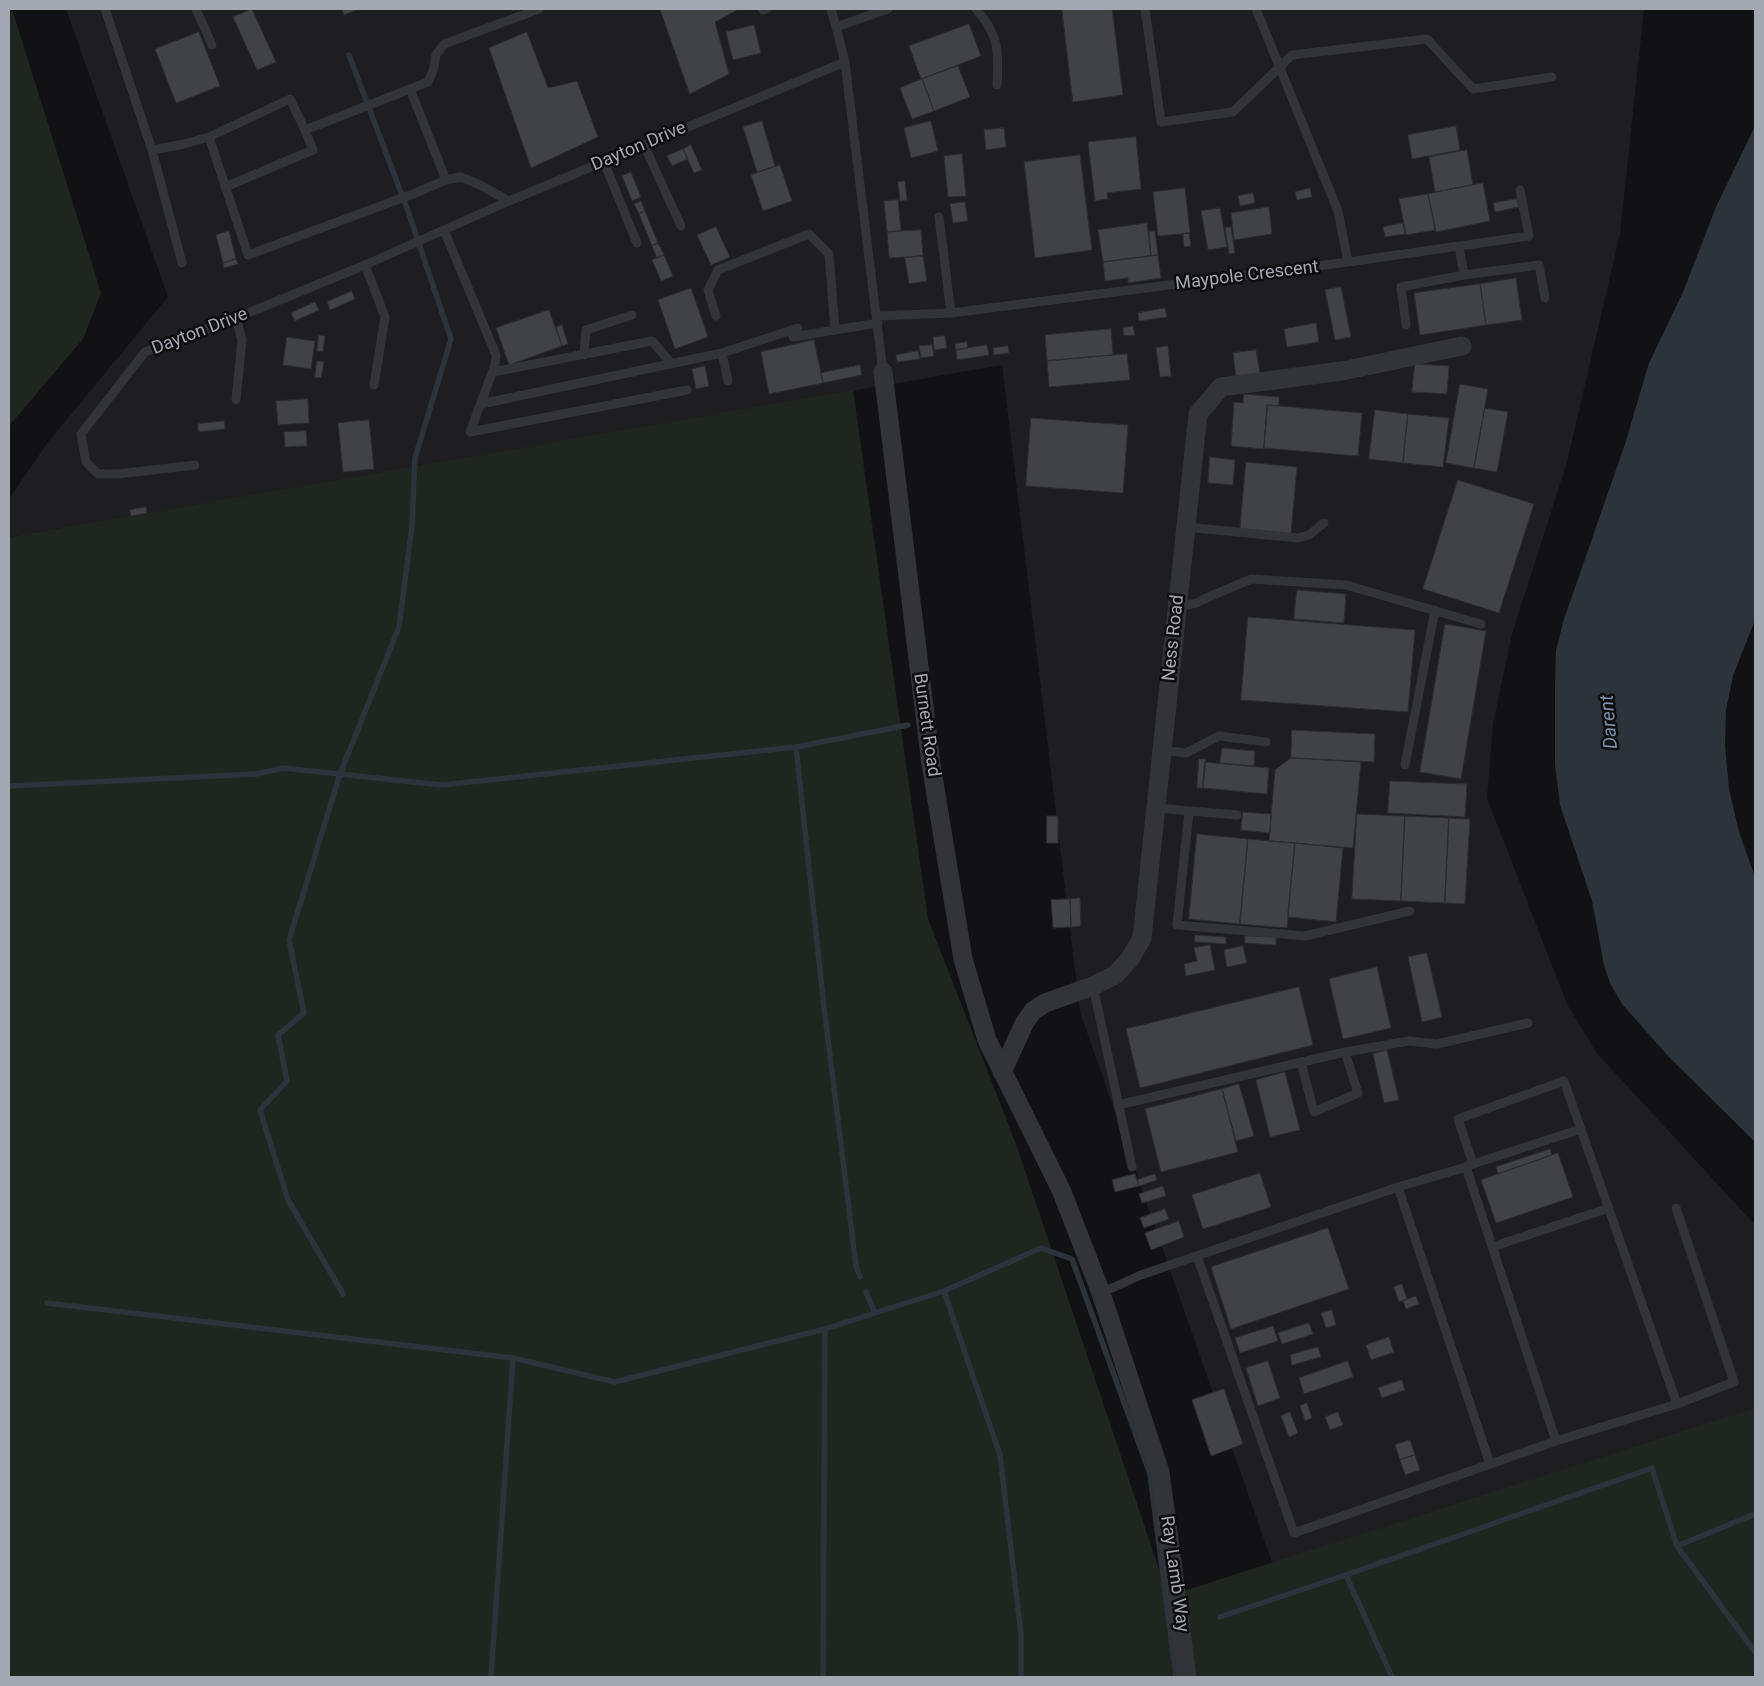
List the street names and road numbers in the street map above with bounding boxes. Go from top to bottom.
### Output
street label: Dayton Drive [588,117,690,177]
street label: Maypole Crescent [1174,257,1320,295]
street label: Dayton Drive [149,304,251,360]
street label: Ness Road [1159,594,1189,682]
street label: Burnett Road [908,672,944,778]
street label: Ray Lamb Way [1155,1514,1193,1634]

